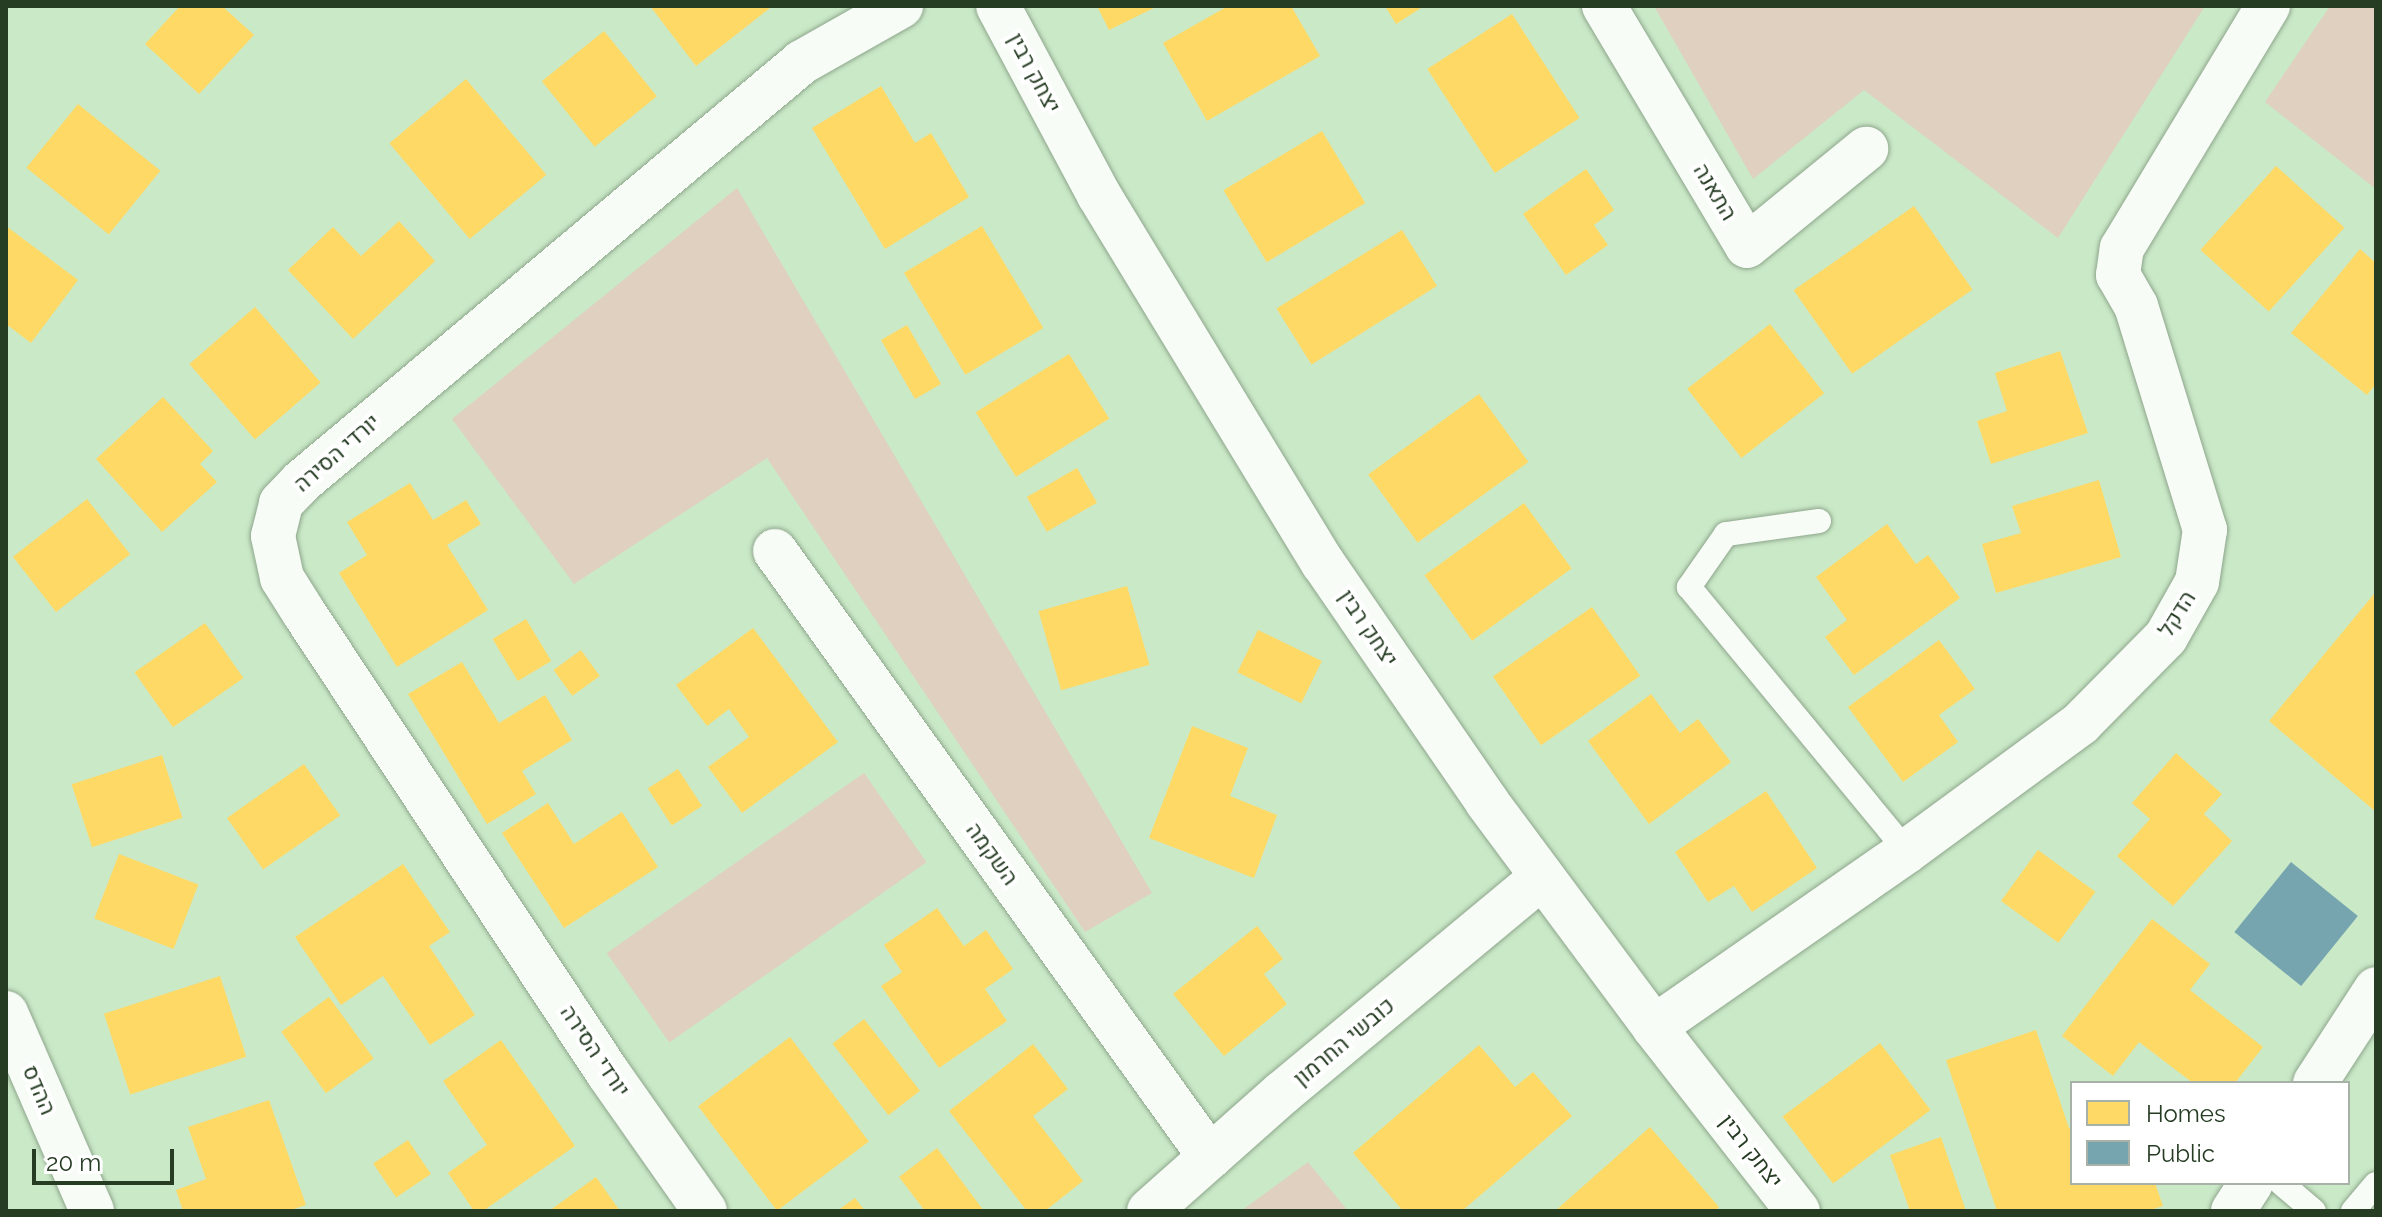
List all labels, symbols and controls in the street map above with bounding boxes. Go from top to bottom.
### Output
street label: יצחק רבין [1002,29,1066,117]
street label: התאנה [1688,159,1742,225]
street label: יורדי הסירה [289,409,385,497]
street label: יצחק רבין [1333,585,1403,671]
street label: הדקל [2153,586,2201,642]
street label: השקמה [960,818,1024,890]
street label: כובשי החרמון [1288,992,1400,1092]
street label: יורדי הסירה [555,1000,635,1102]
street label: ההדס [17,1061,61,1119]
legend [2070,1081,2350,1185]
text: Homes [2146,1099,2226,1128]
street label: יצחק רבין [1714,1109,1788,1193]
scale bar [36,1133,178,1183]
text: Public [2146,1139,2215,1168]
text: 20 m [46,1148,101,1177]

